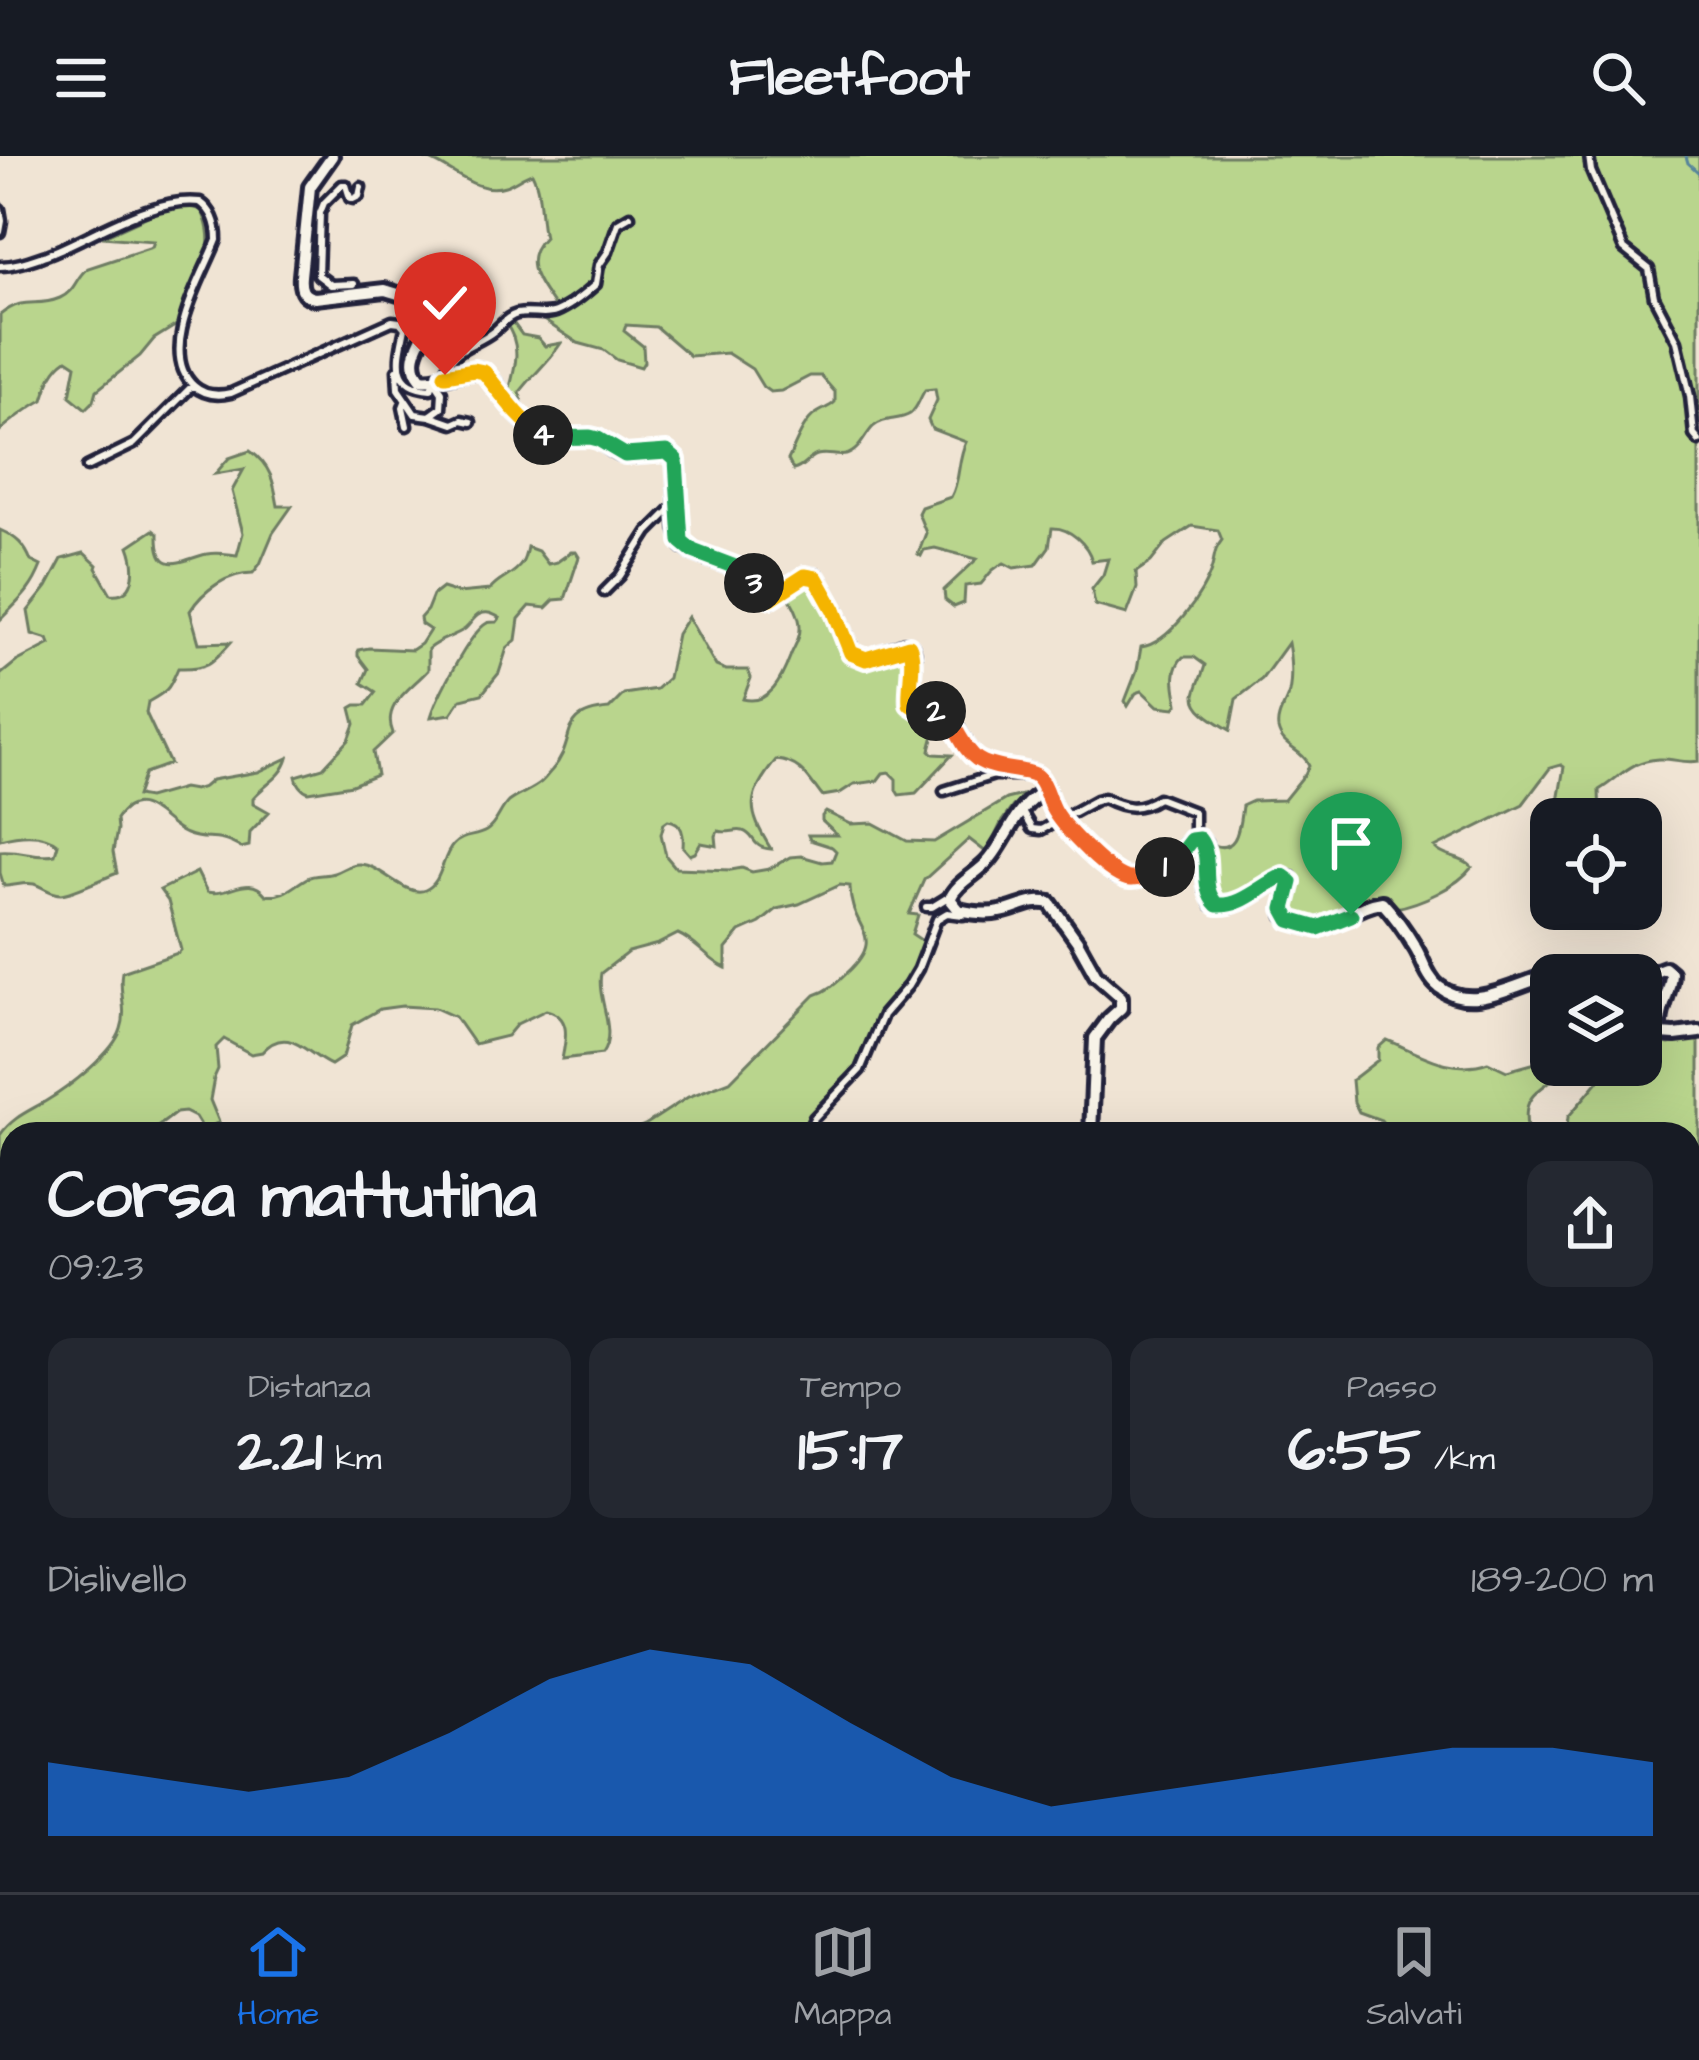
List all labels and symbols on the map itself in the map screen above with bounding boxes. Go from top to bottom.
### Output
pin [394,252,496,375]
pin: 4 [513,405,573,465]
pin: 3 [724,553,784,613]
pin: 2 [906,681,966,741]
pin [1300,792,1402,915]
pin: 1 [1135,837,1195,897]

